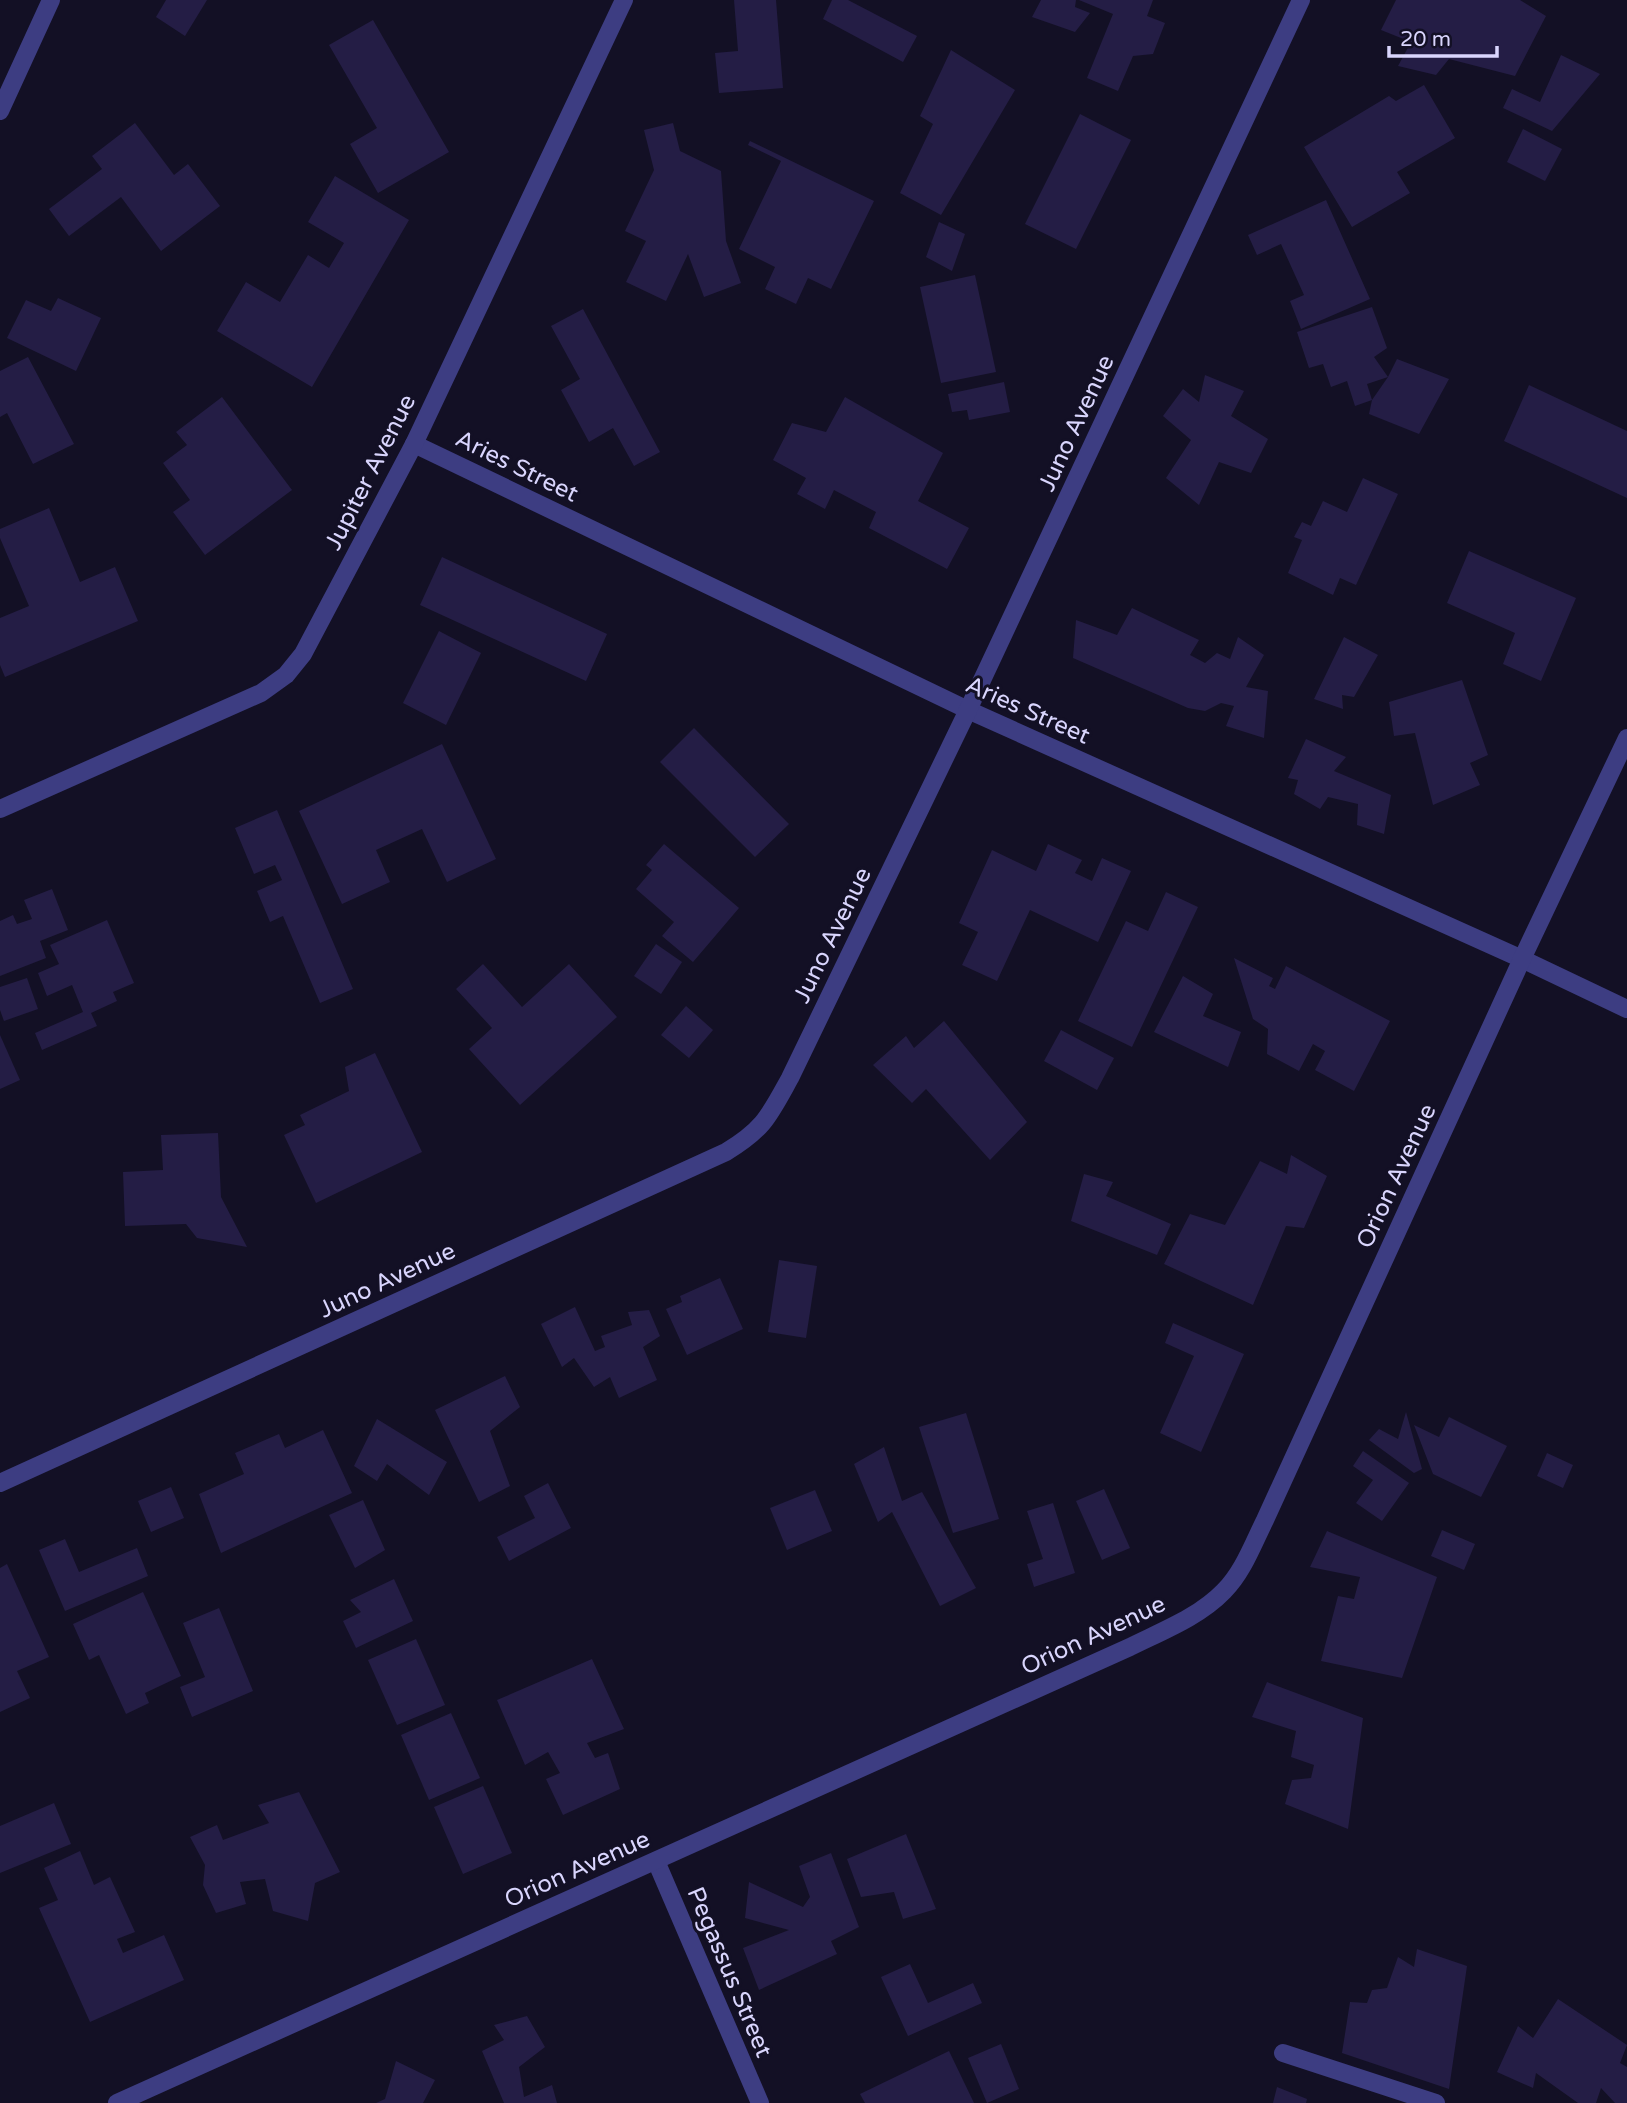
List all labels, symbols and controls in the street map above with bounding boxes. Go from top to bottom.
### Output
scale bar [1389,14,1498,58]
text: 20 m [1400,27,1451,52]
street label: Juno Avenue [1032,350,1121,496]
street label: Jupiter Avenue [319,390,422,555]
street label: Aries Street [451,424,583,509]
street label: Aries Street [961,670,1094,751]
street label: Juno Avenue [787,863,878,1008]
street label: Orion Avenue [1350,1099,1443,1253]
street label: Juno Avenue [314,1236,460,1325]
street label: Orion Avenue [1016,1589,1170,1682]
street label: Orion Avenue [500,1825,654,1914]
street label: Pegassus Street [681,1883,778,2062]

